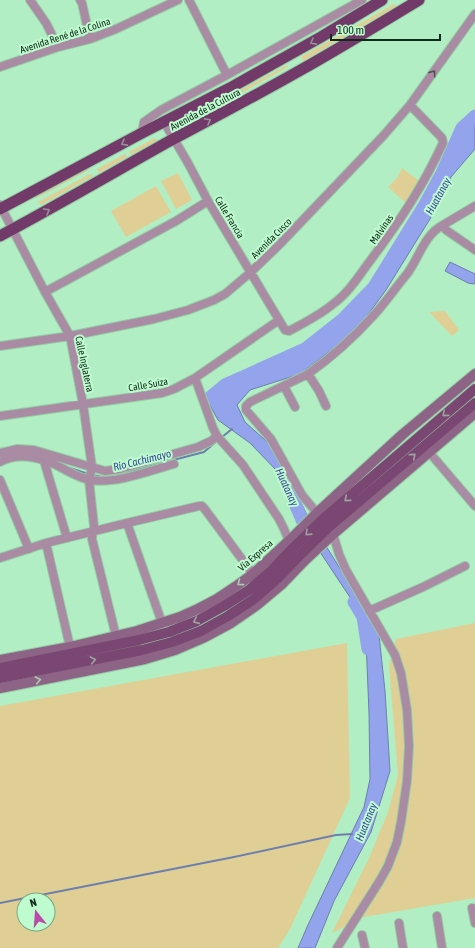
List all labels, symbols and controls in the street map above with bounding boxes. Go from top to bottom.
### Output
street label: Avenida René de la Colina [18,16,112,55]
scale bar [331,16,440,42]
text: 100 m [337,23,364,37]
one-way arrow [310,37,317,44]
one-way arrow [428,71,435,78]
street label: Avenida de la Cultura [168,86,242,133]
one-way arrow [204,118,211,126]
one-way arrow [121,138,128,145]
water label: Huatanay [423,175,453,216]
street label: Calle Francia [213,194,247,241]
one-way arrow [43,209,50,216]
street label: Malvinas [367,212,396,246]
street label: Avenida Cusco [249,216,294,261]
street label: Calle Inglaterra [73,335,96,393]
street label: Calle Suiza [128,376,169,393]
one-way arrow [443,410,450,417]
water label: Río Cachimayo [112,447,172,473]
one-way arrow [408,453,416,460]
water label: Huatanay [273,466,301,508]
one-way arrow [344,495,351,502]
one-way arrow [306,529,313,536]
street label: Vía Expresa [236,537,275,573]
one-way arrow [238,578,245,585]
one-way arrow [192,616,200,624]
one-way arrow [90,656,96,665]
one-way arrow [35,676,41,685]
water label: Huatanay [353,801,379,843]
north arrow [16,892,56,932]
text: N [28,896,38,909]

